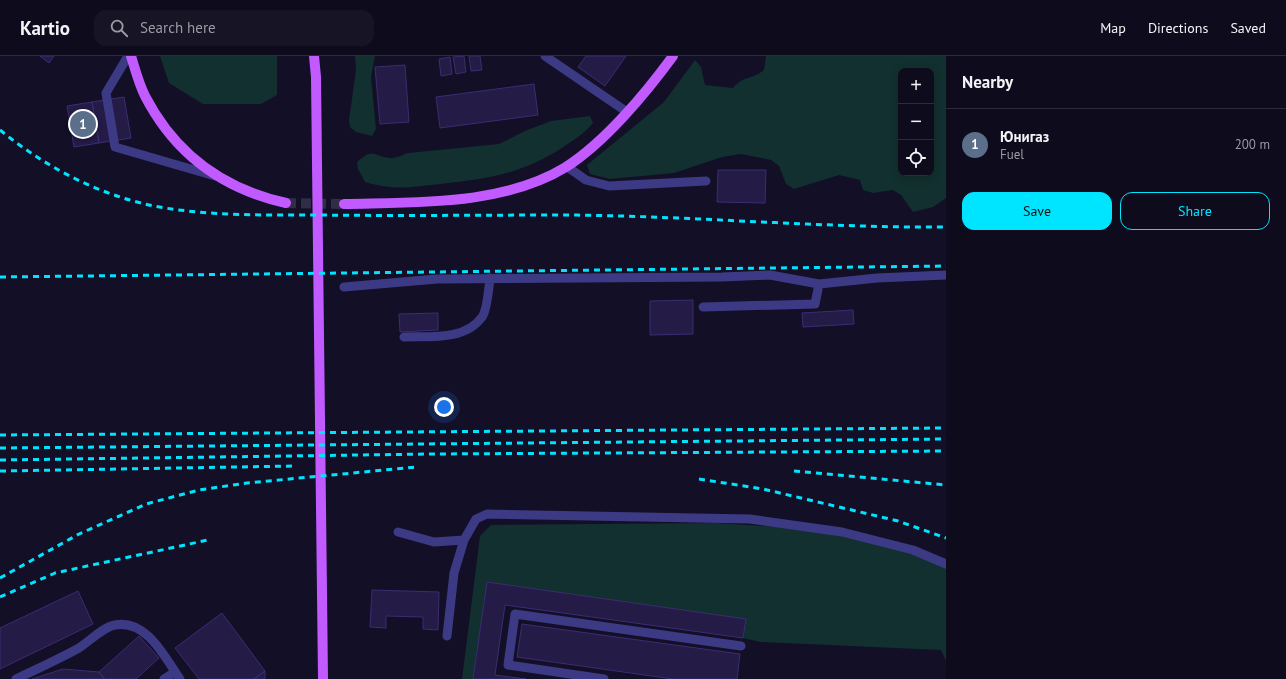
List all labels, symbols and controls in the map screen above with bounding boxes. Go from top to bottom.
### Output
search box [94,10,374,46]
text: Kartio [20,16,70,40]
icon: search [108,17,130,39]
text: Search here [140,18,216,37]
text: Map [1100,19,1126,37]
text: Directions [1148,19,1208,37]
text: Saved [1230,19,1266,37]
map controls [898,68,934,176]
button: + [898,68,934,104]
text: Nearby [962,71,1013,93]
button: − [898,104,934,140]
pin: 1 [70,109,96,139]
text: Юнигаз [1000,127,1049,146]
text: 1 [971,136,979,153]
text: 200 m [1235,136,1270,153]
button: locate [898,140,934,176]
text: Fuel [1000,146,1024,163]
button: Save [962,192,1112,230]
button: Share [1120,192,1270,230]
your location [434,397,454,417]

